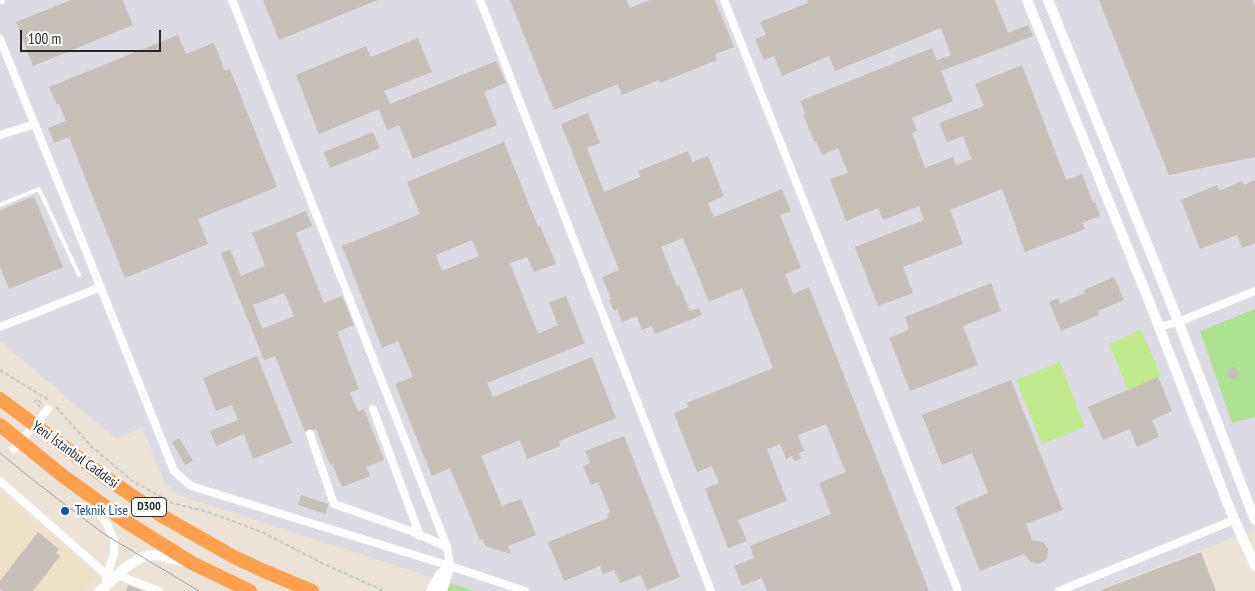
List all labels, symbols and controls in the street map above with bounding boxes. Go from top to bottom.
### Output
scale bar [22,20,164,52]
text: 100 m [28,29,61,48]
street label: Yeni İstanbul Caddesi [28,418,122,492]
road number: D300 [132,498,166,516]
place label: Teknik Lise [75,503,128,519]
marker: Teknik Lise [59,505,71,517]

